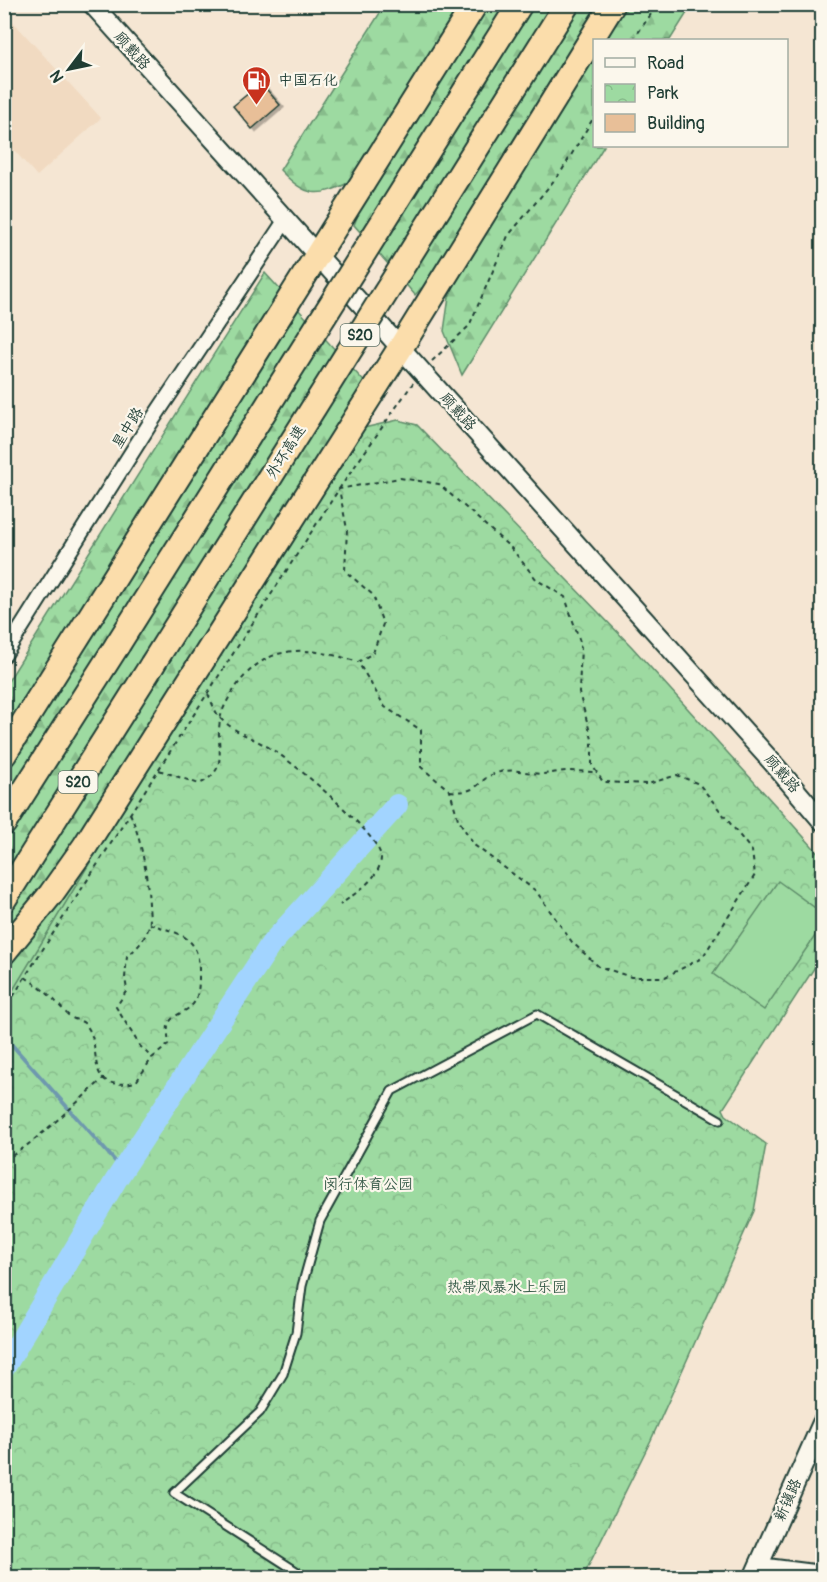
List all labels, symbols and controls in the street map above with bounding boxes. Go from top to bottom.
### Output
street label: 顾戴路 [110,28,154,74]
north arrow [39,39,99,99]
legend [593,39,788,147]
text: Road [647,52,684,75]
fuel station icon: 中国石化 [241,64,273,106]
text: N [46,66,68,86]
place label: 中国石化 [278,71,338,90]
text: Park [647,82,679,105]
text: Building [647,112,705,135]
road number: S20 [340,324,380,346]
street label: 顾戴路 [436,389,480,435]
street label: 星中路 [108,404,148,452]
street label: 外环高速 [262,422,310,482]
street label: 顾戴路 [760,751,804,797]
road number: S20 [58,771,98,793]
park label: 闵行体育公园 [323,1175,413,1194]
park label: 热带风暴水上乐园 [447,1278,567,1297]
street label: 新镇路 [770,1476,806,1524]

